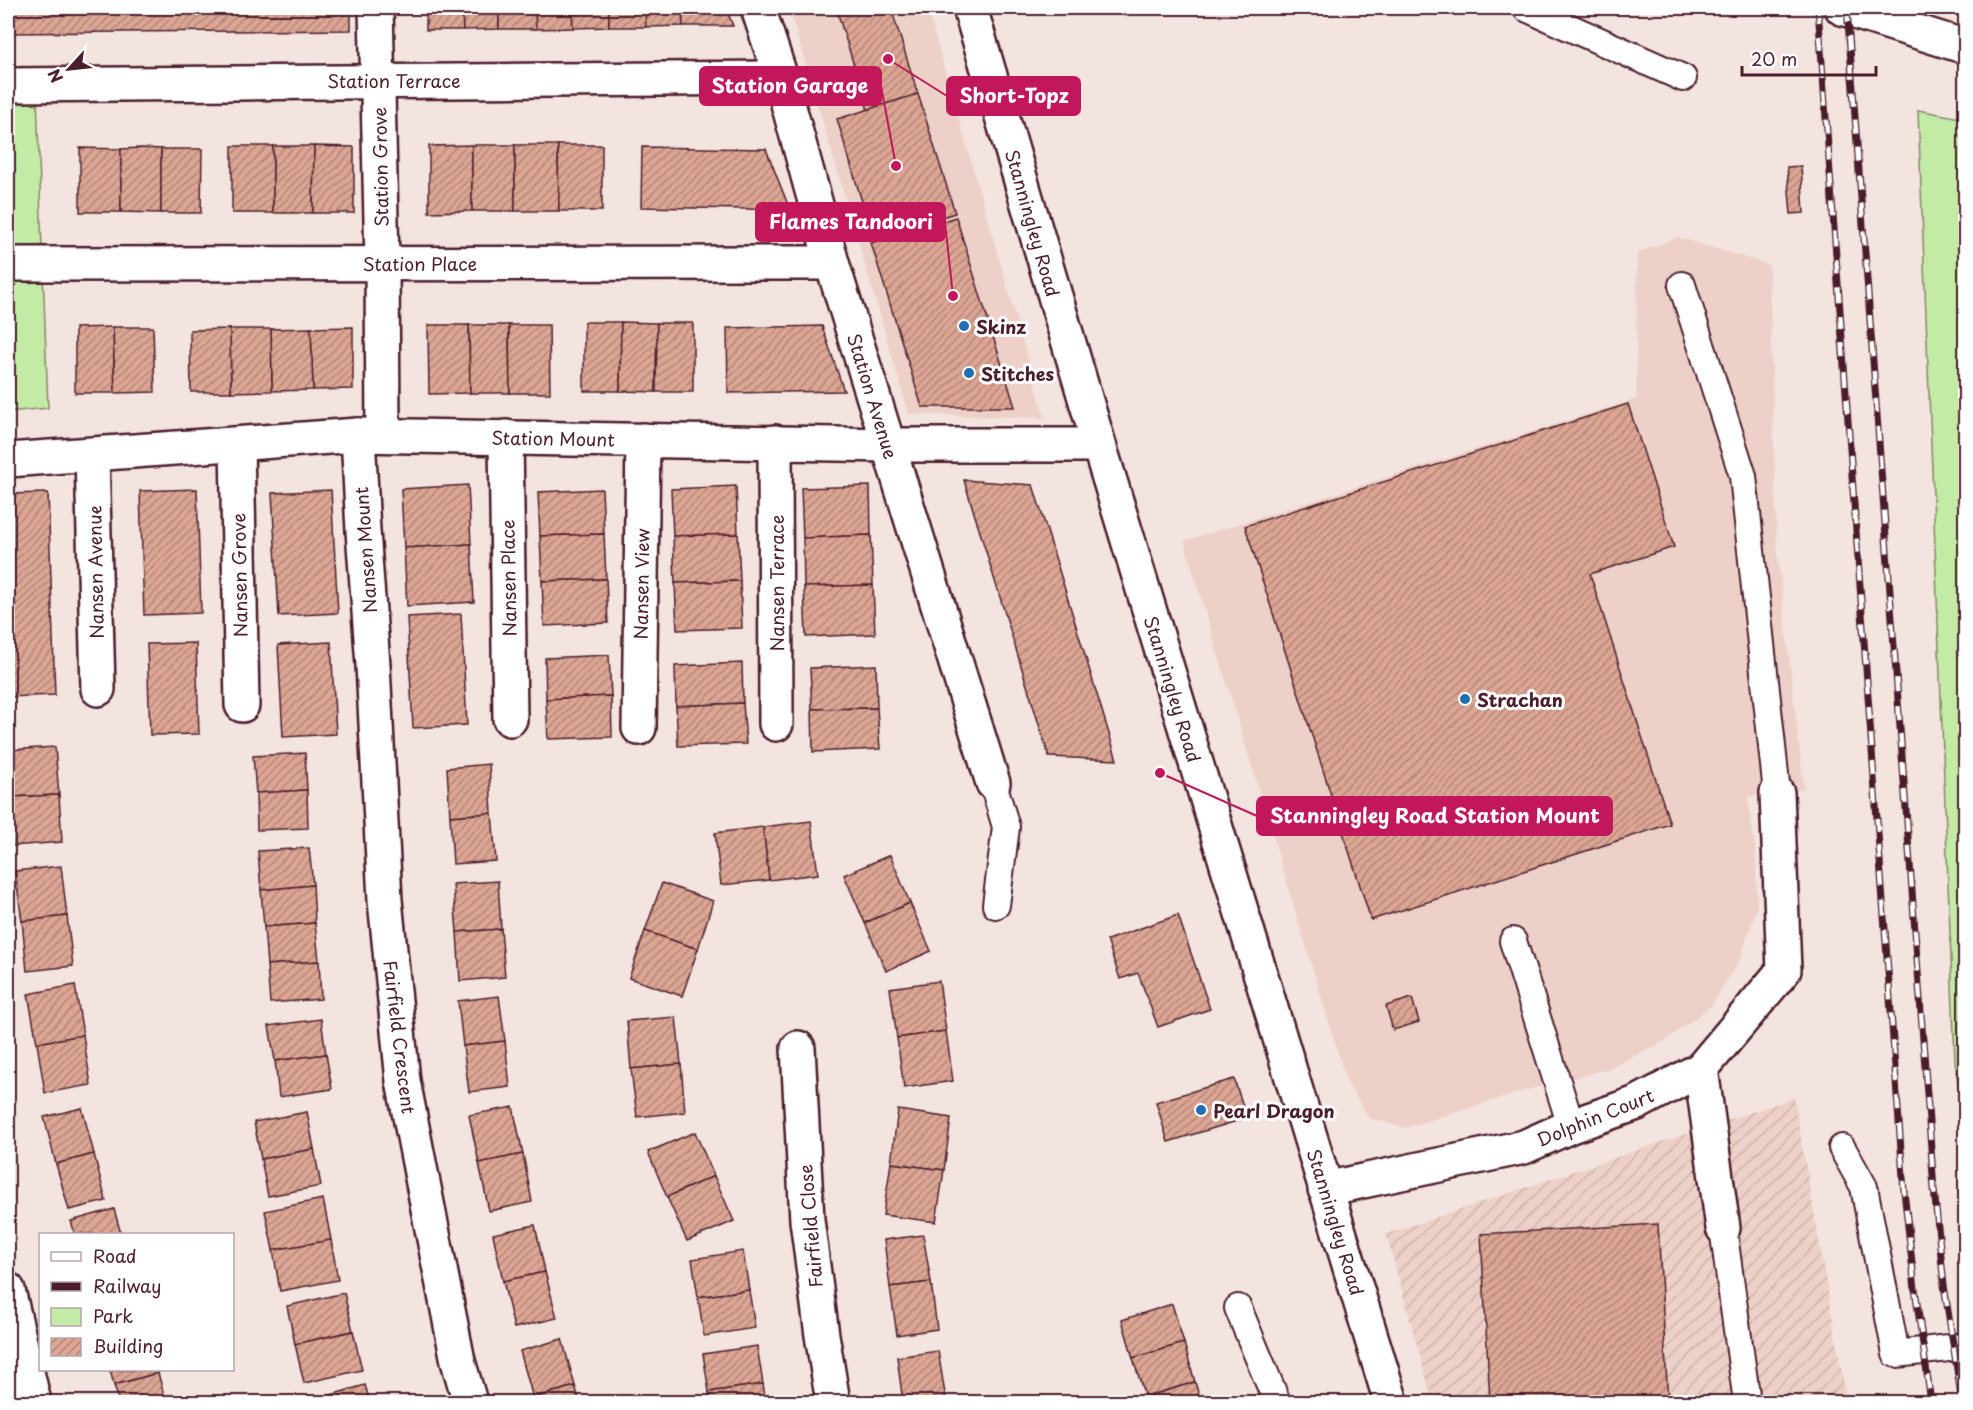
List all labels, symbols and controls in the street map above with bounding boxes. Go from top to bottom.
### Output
north arrow [39,39,99,99]
scale bar [1742,39,1876,77]
text: 20 m [1751,45,1797,72]
text: N [41,65,68,87]
street label: Station Terrace [327,67,461,94]
callout: Station Garage [700,67,881,105]
text: Station Garage [712,70,869,100]
callout: Short-Topz [947,77,1080,115]
text: Short-Topz [959,80,1069,110]
street label: Station Grove [365,107,395,227]
street label: Stanningley Road [999,146,1067,300]
callout: Flames Tandoori [756,203,945,241]
text: Flames Tandoori [769,206,933,236]
street label: Station Place [363,250,477,277]
place label: Skinz [976,313,1026,340]
marker: Skinz [957,319,971,333]
street label: Station Avenue [841,330,905,462]
place label: Stitches [981,360,1054,387]
marker: Stitches [962,366,976,380]
street label: Station Mount [491,423,615,453]
street label: Nansen Mount [347,486,383,614]
street label: Nansen Avenue [80,505,110,639]
street label: Nansen Grove [224,512,254,637]
street label: Nansen Terrace [763,515,790,651]
street label: Nansen Place [493,519,523,637]
street label: Nansen View [627,528,655,640]
street label: Stanningley Road [1138,612,1208,766]
place label: Strachan [1477,686,1563,713]
marker: Strachan [1458,692,1472,706]
callout: Stanningley Road Station Mount [1257,797,1612,835]
text: Stanningley Road Station Mount [1270,800,1600,830]
street label: Fairfield Crescent [377,959,423,1115]
street label: Dolphin Court [1532,1081,1658,1153]
place label: Pearl Dragon [1213,1097,1334,1124]
marker: Pearl Dragon [1194,1103,1208,1117]
street label: Stanningley Road [1301,1145,1371,1299]
street label: Fairfield Close [791,1163,829,1289]
legend [39,1233,234,1371]
text: Road [93,1242,137,1269]
text: Railway [93,1272,161,1299]
text: Park [93,1302,133,1329]
text: Building [93,1332,163,1359]

